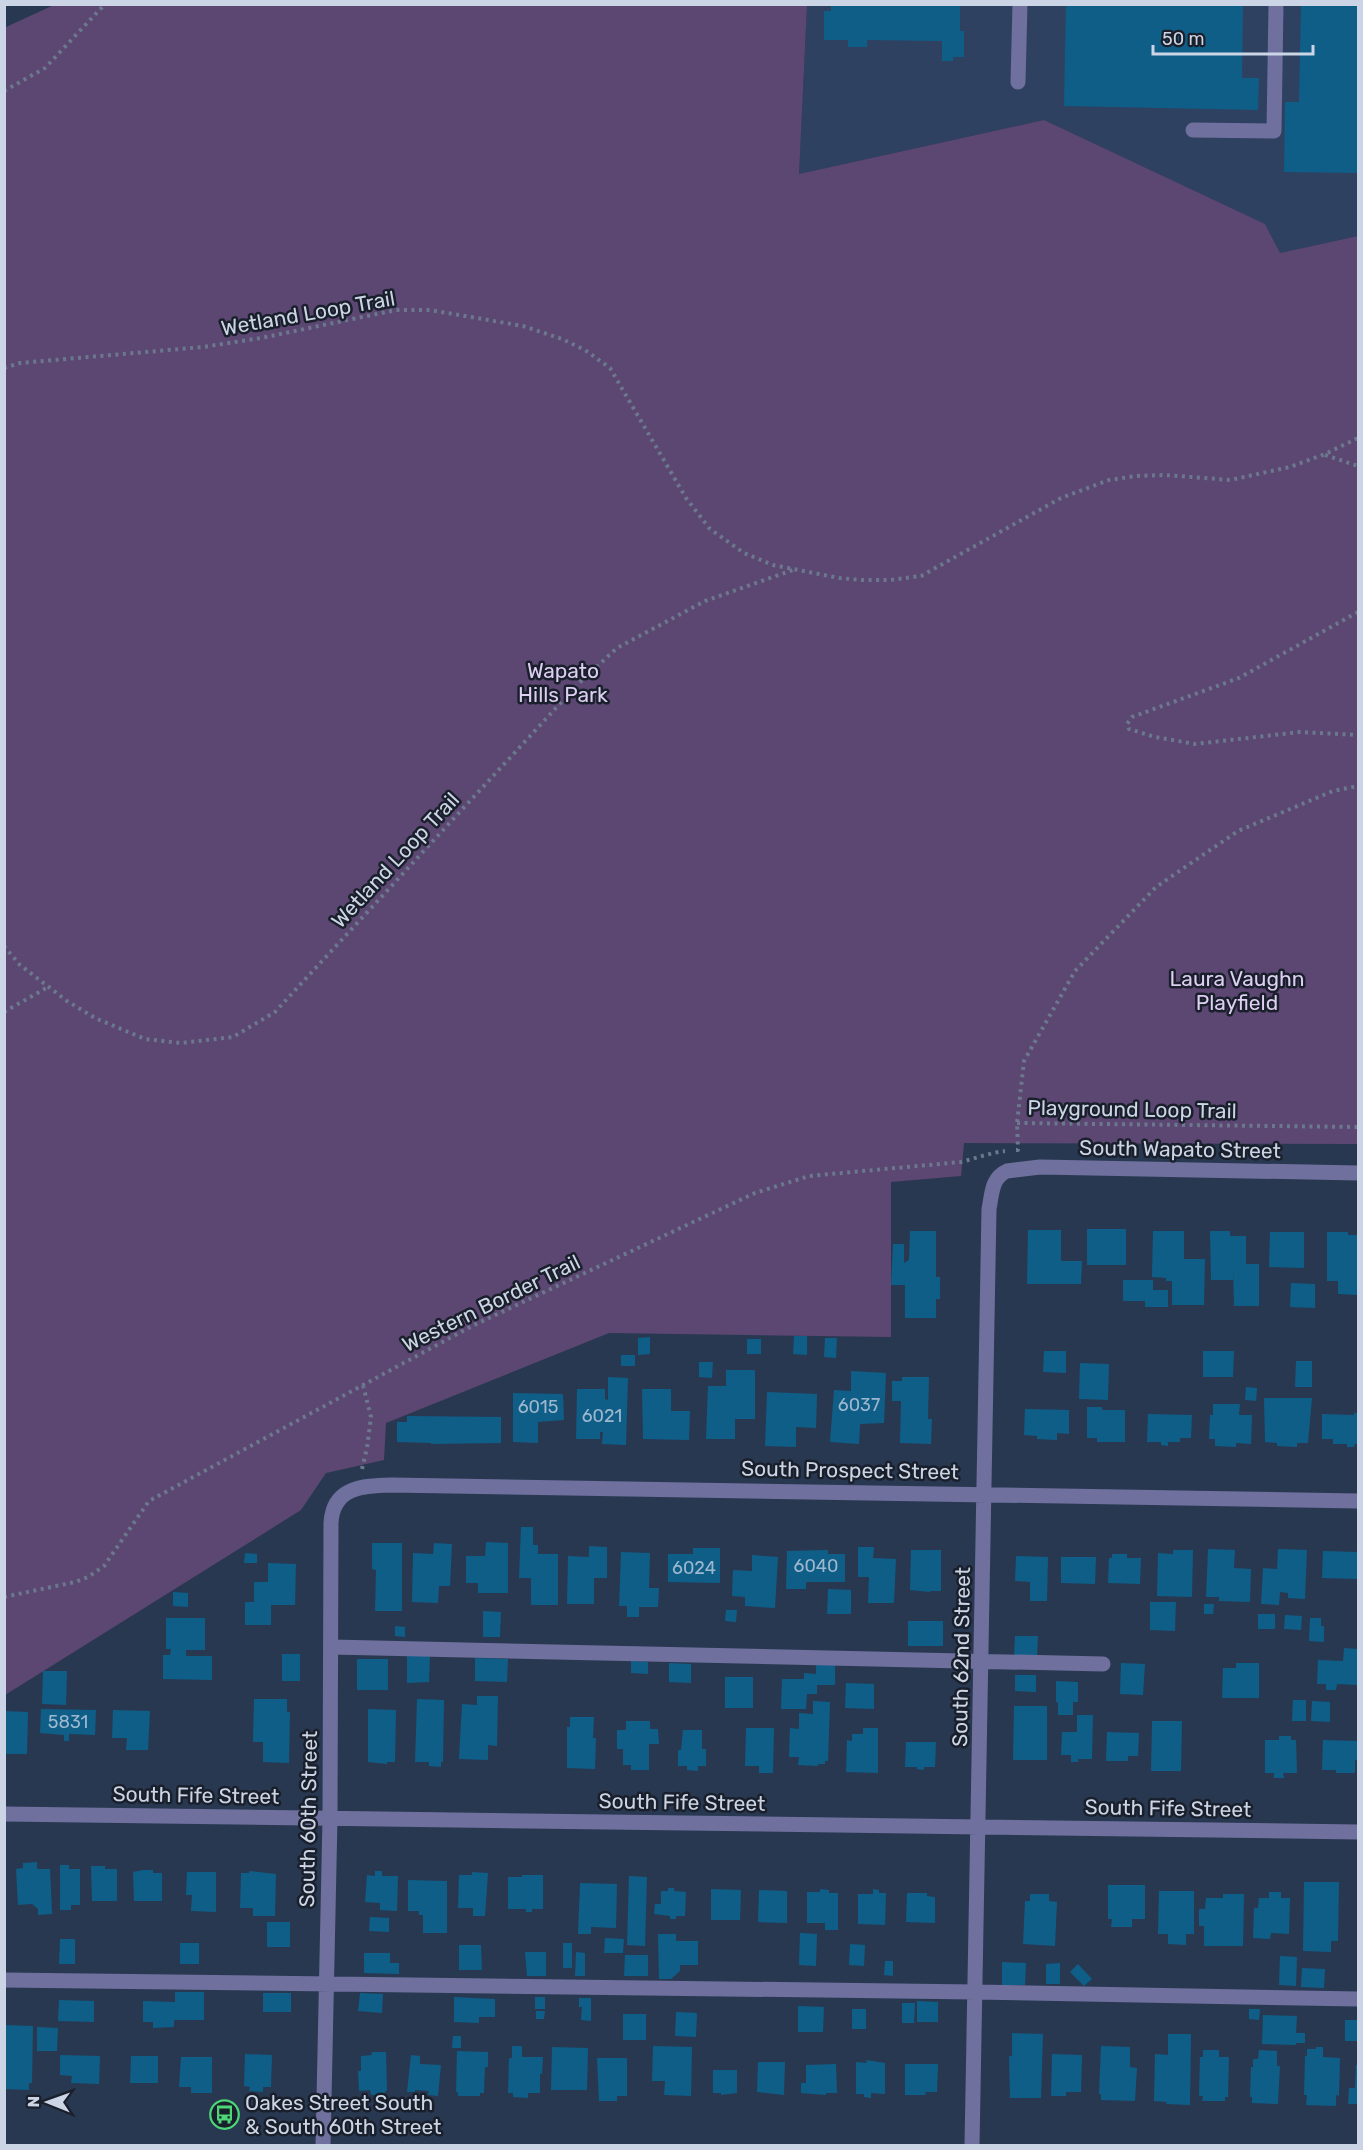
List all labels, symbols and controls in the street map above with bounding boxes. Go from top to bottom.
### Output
scale bar [1153,18,1314,56]
text: 50 m [1162,28,1205,50]
street label: Wetland Loop Trail [219,285,397,341]
park label: Wapato Hills Park [518,658,608,707]
street label: Wetland Loop Trail [326,787,464,933]
park label: Laura Vaughn Playfield [1170,966,1304,1015]
street label: Playground Loop Trail [1027,1095,1237,1123]
street label: South Wapato Street [1079,1135,1281,1163]
street label: Western Border Trail [398,1249,584,1357]
house number: 6037 [838,1394,880,1416]
house number: 6015 [518,1396,558,1418]
house number: 6021 [582,1405,622,1427]
street label: South Prospect Street [741,1456,959,1484]
house number: 6040 [794,1555,838,1577]
house number: 6024 [672,1557,716,1579]
street label: South 62nd Street [947,1567,975,1747]
house number: 5831 [48,1711,88,1733]
street label: South 60th Street [294,1730,322,1908]
street label: South Fife Street [112,1781,280,1809]
street label: South Fife Street [598,1788,766,1816]
street label: South Fife Street [1084,1794,1252,1822]
north arrow [18,2072,78,2132]
place label: Oakes Street South & South 60th Street [245,2090,441,2139]
text: N [24,2096,43,2108]
bus stop icon: Oakes Street South & South 60th Street [208,2098,240,2130]

